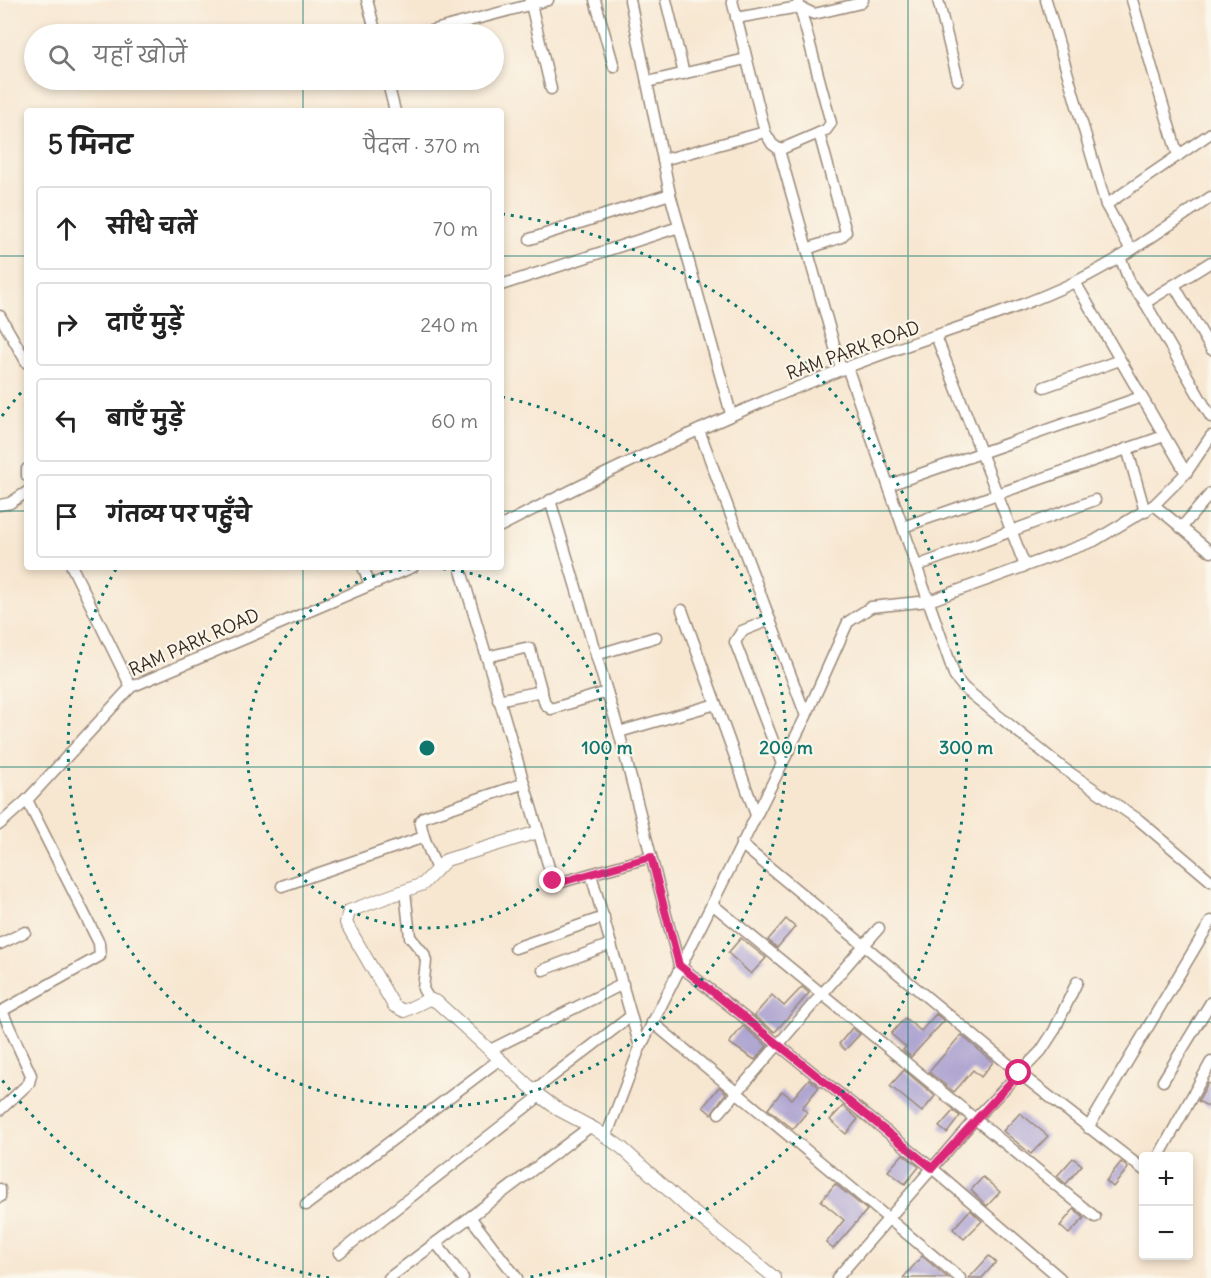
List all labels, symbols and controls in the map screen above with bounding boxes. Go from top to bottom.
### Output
search box [24,24,504,90]
icon: search [45,41,78,74]
text: यहाँ खोजें [93,41,187,69]
text: 5 मिनट [48,128,132,161]
text: पैदल · 370 m [363,133,480,158]
icon: ahead [50,212,83,245]
text: सीधे चलें [107,212,197,240]
text: 70 m [433,216,478,241]
icon: right [50,308,83,341]
text: दाएँ मुड़ें [107,308,183,336]
text: 240 m [420,312,478,337]
street label: RAM PARK ROAD [783,315,923,385]
icon: left [50,404,83,437]
text: बाएँ मुड़ें [107,404,184,432]
text: 60 m [431,408,478,433]
icon: arrive [50,500,83,533]
text: गंतव्य पर पहुँचे [107,500,251,528]
street label: RAM PARK ROAD [125,603,263,681]
text: 100 m [582,736,633,759]
text: 200 m [759,736,813,759]
text: 300 m [939,736,993,759]
centre of rings [417,738,437,758]
route end [539,867,565,893]
route start [1005,1059,1031,1085]
map controls [1139,1152,1193,1260]
button: + [1139,1152,1193,1206]
button: − [1139,1206,1193,1260]

